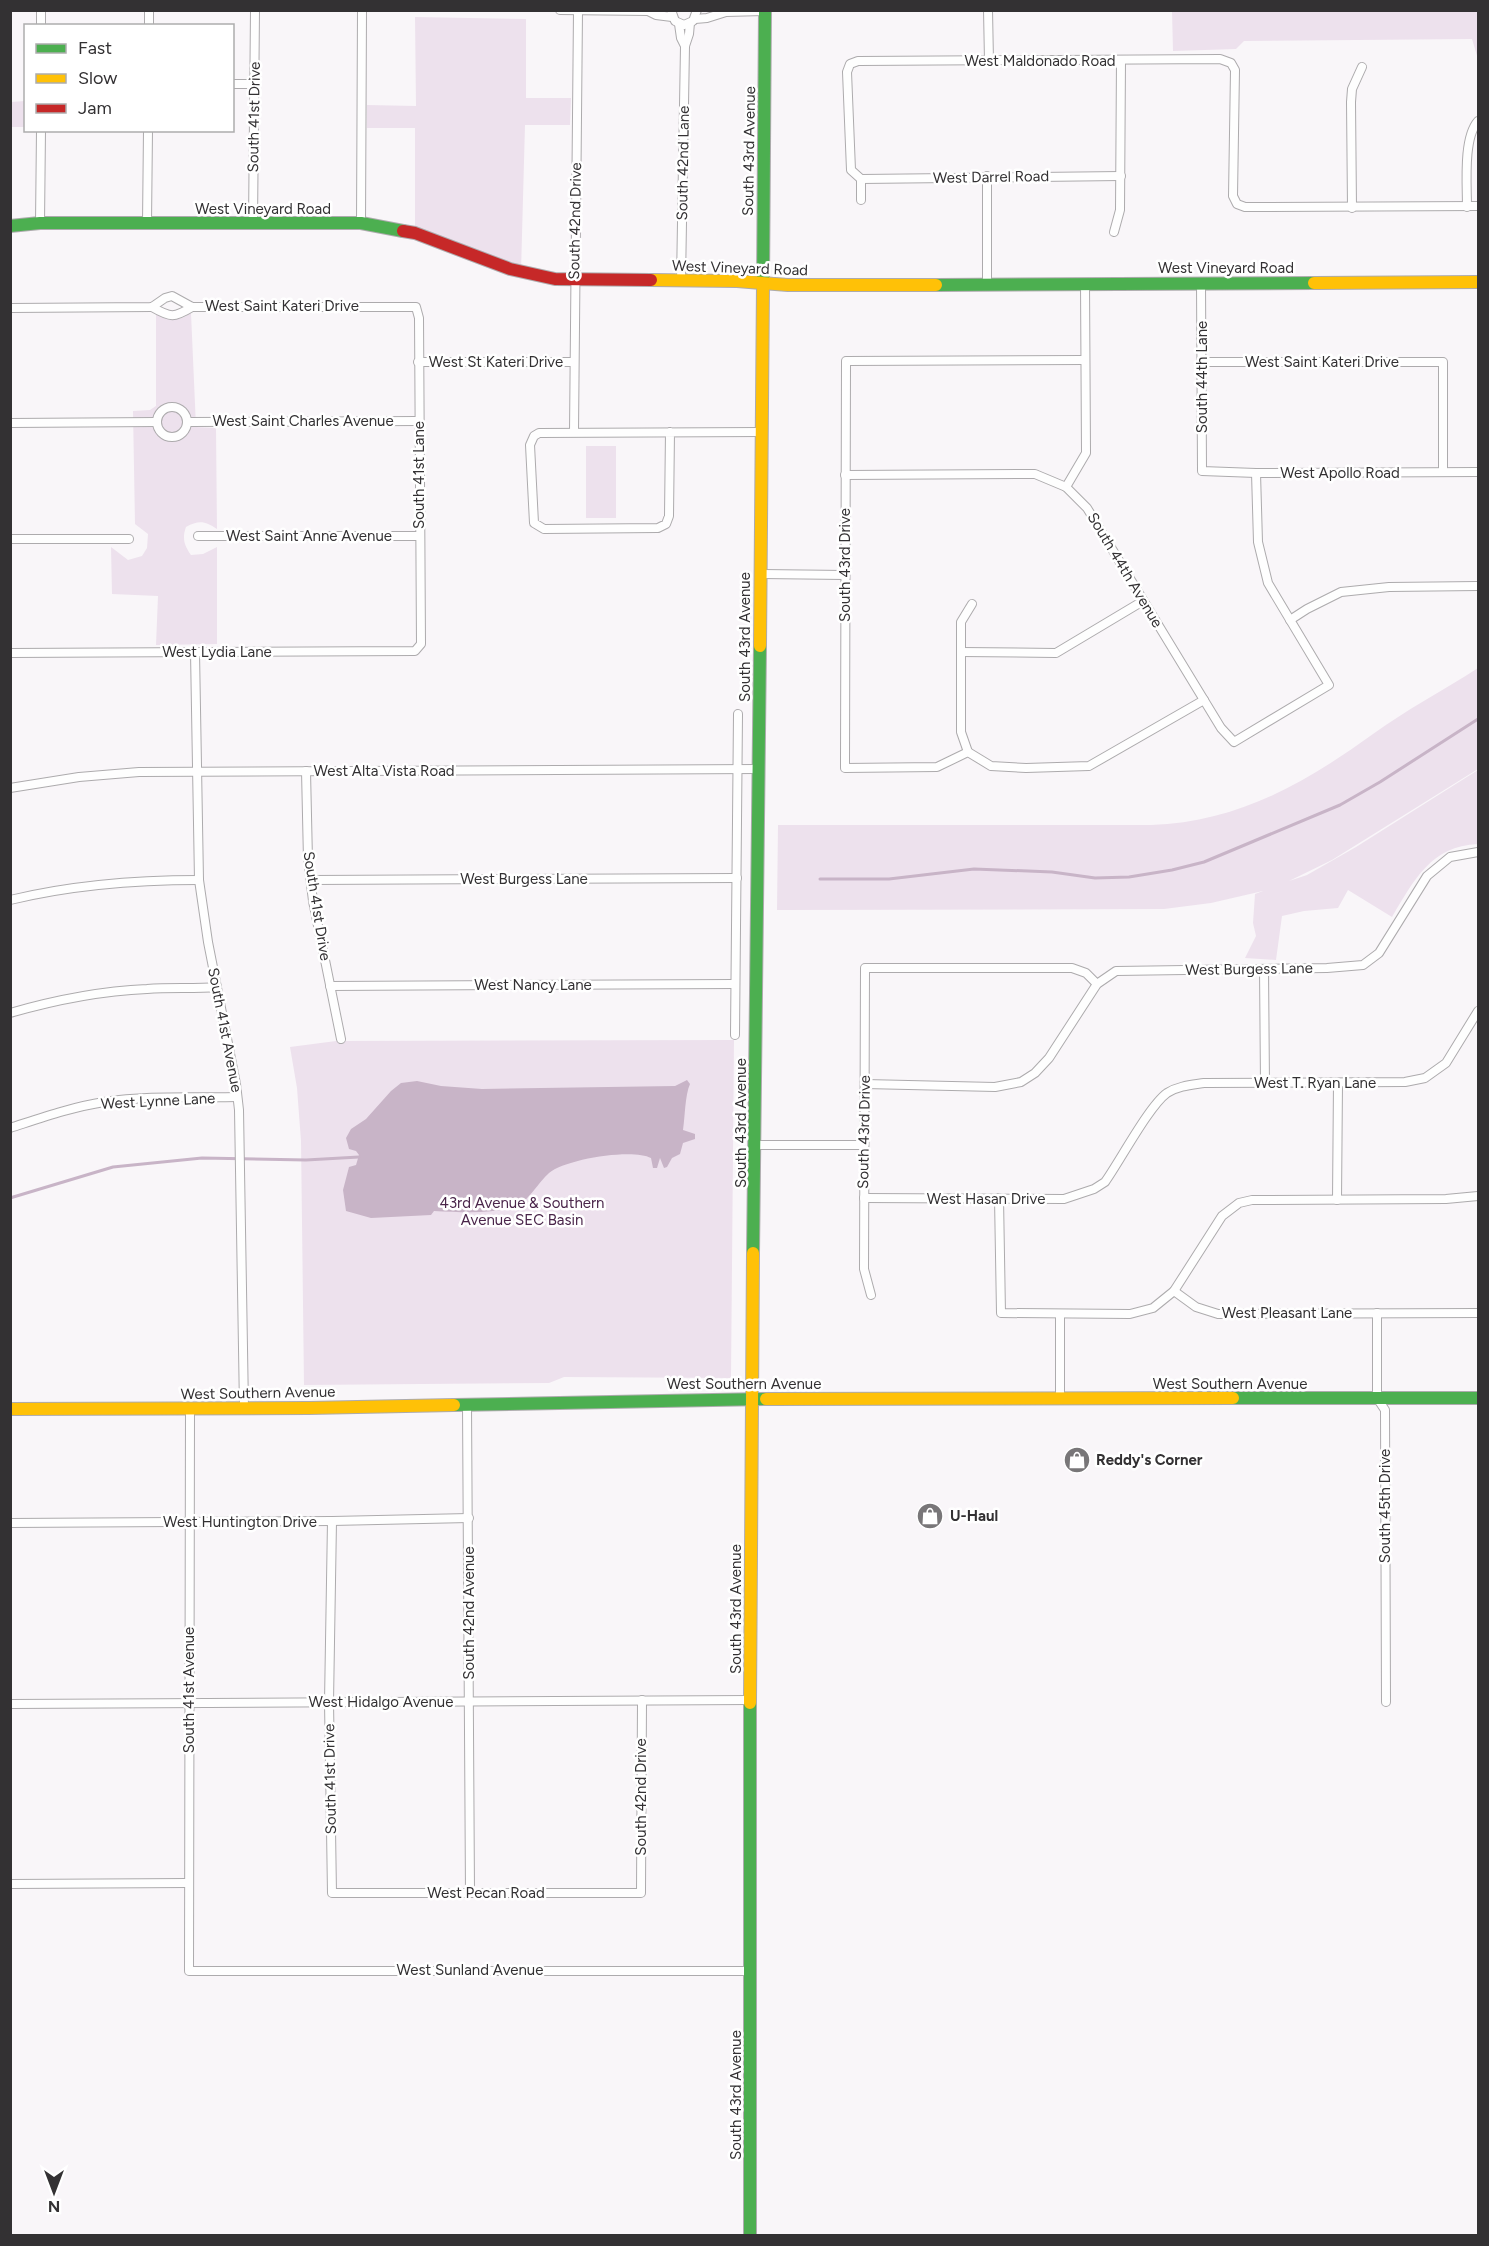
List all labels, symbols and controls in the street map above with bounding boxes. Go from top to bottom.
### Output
legend [24,24,234,132]
text: Fast [78,37,112,59]
street label: West Maldonado Road [964,52,1116,70]
street label: South 41st Drive [244,62,264,172]
text: Slow [78,67,117,89]
street label: South 43rd Avenue [739,86,759,216]
text: Jam [78,97,112,119]
street label: South 42nd Lane [673,106,693,220]
street label: South 42nd Drive [565,162,585,280]
street label: West Darrel Road [933,167,1049,187]
street label: West Vineyard Road [195,200,331,218]
street label: West Vineyard Road [672,257,808,279]
street label: West Vineyard Road [1158,259,1294,277]
street label: West Saint Kateri Drive [205,297,359,315]
street label: South 44th Lane [1193,321,1211,433]
street label: West St Kateri Drive [429,353,563,371]
street label: West Saint Kateri Drive [1245,353,1399,371]
street label: West Saint Charles Avenue [212,412,394,430]
street label: South 41st Lane [410,421,428,529]
street label: West Apollo Road [1280,464,1400,482]
street label: South 43rd Drive [836,508,854,622]
street label: South 44th Avenue [1084,509,1166,631]
street label: West Saint Anne Avenue [226,527,392,545]
street label: South 43rd Avenue [736,572,754,702]
street label: West Lydia Lane [162,643,272,661]
street label: West Alta Vista Road [313,762,455,780]
street label: South 41st Drive [299,850,335,962]
street label: West Burgess Lane [460,870,588,888]
street label: West Burgess Lane [1185,959,1313,979]
street label: South 41st Avenue [204,966,246,1094]
street label: West Nancy Lane [474,976,592,994]
street label: South 43rd Avenue [732,1058,750,1188]
street label: West T. Ryan Lane [1254,1074,1376,1092]
street label: South 43rd Drive [854,1075,874,1189]
street label: West Lynne Lane [100,1089,216,1113]
street label: West Hasan Drive [927,1190,1045,1208]
park label: 43rd Avenue & Southern Avenue SEC Basin [440,1194,604,1229]
street label: West Pleasant Lane [1222,1304,1352,1322]
street label: West Southern Avenue [667,1375,821,1393]
street label: West Southern Avenue [1153,1375,1307,1393]
street label: West Southern Avenue [180,1383,336,1403]
shop icon: Reddy's Corner [1062,1445,1092,1475]
street label: South 45th Drive [1376,1449,1394,1563]
place label: Reddy's Corner [1096,1451,1203,1469]
shop icon: U-Haul [915,1501,945,1531]
place label: U-Haul [950,1507,998,1525]
street label: West Huntington Drive [163,1513,317,1531]
street label: South 43rd Avenue [727,1544,745,1674]
street label: South 42nd Avenue [460,1546,478,1680]
street label: South 41st Avenue [180,1627,198,1753]
street label: West Hidalgo Avenue [309,1693,453,1711]
street label: South 41st Drive [320,1724,340,1834]
street label: South 42nd Drive [632,1738,650,1856]
street label: West Pecan Road [427,1884,545,1902]
street label: West Sunland Avenue [397,1961,543,1979]
street label: South 43rd Avenue [727,2030,745,2160]
north arrow [24,2162,84,2222]
text: N [48,2197,60,2216]

